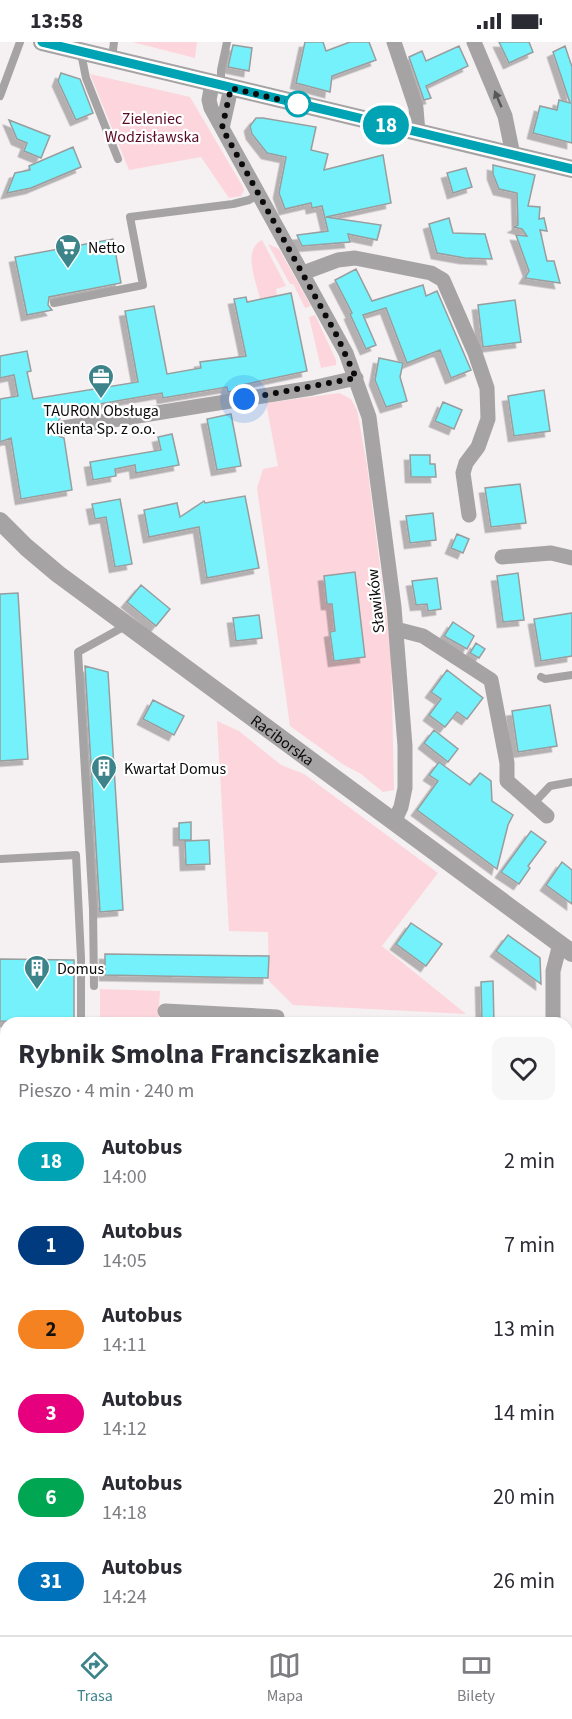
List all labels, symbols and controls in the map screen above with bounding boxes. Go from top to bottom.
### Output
text: 13:58 [30,5,83,37]
one-way arrow [493,89,503,107]
unlabelled marker [285,91,311,117]
line badge: 18 [359,106,413,145]
park label: Zieleniec Wodzisławska [105,108,199,148]
text: 18 [375,110,397,140]
supermarket icon: Netto [53,232,83,270]
place label: Netto [88,237,125,259]
office icon: TAURON Obsługa Klienta Sp. z o.o. [86,362,116,400]
your location [229,384,259,414]
place label: TAURON Obsługa Klienta Sp. z o.o. [43,400,159,440]
street label: Sławików [362,567,390,634]
street label: Raciborska [246,710,319,771]
building icon: Kwartał Domus [89,753,119,791]
place label: Kwartał Domus [124,758,227,780]
building icon: Domus [22,953,52,991]
place label: Domus [57,958,104,980]
text: Rybnik Smolna Franciszkanie [18,1034,379,1074]
button: heart [492,1037,555,1100]
text: Pieszo · 4 min · 240 m [18,1077,194,1105]
text: Autobus [102,1131,182,1163]
text: 2 min [504,1145,555,1177]
text: 18 [40,1146,62,1176]
text: 14:00 [102,1163,147,1191]
text: Autobus [102,1215,182,1247]
text: 7 min [504,1229,555,1261]
text: 1 [45,1230,57,1260]
text: 14:05 [102,1247,147,1275]
text: Autobus [102,1299,182,1331]
text: 13 min [493,1313,555,1345]
text: 2 [45,1314,57,1344]
text: 14:11 [102,1331,147,1359]
text: Autobus [102,1383,182,1415]
text: 14 min [493,1397,555,1429]
text: 3 [45,1398,57,1428]
text: 14:12 [102,1415,147,1443]
text: Autobus [102,1467,182,1499]
text: 20 min [493,1481,555,1513]
text: 6 [45,1482,57,1512]
text: 14:18 [102,1499,147,1527]
text: Autobus [102,1551,182,1583]
text: 26 min [493,1565,555,1597]
text: 31 [40,1566,62,1596]
text: 14:24 [102,1583,147,1611]
tab: Trasa [77,1649,113,1707]
tab: Mapa [267,1649,303,1707]
tab: Bilety [457,1649,495,1707]

